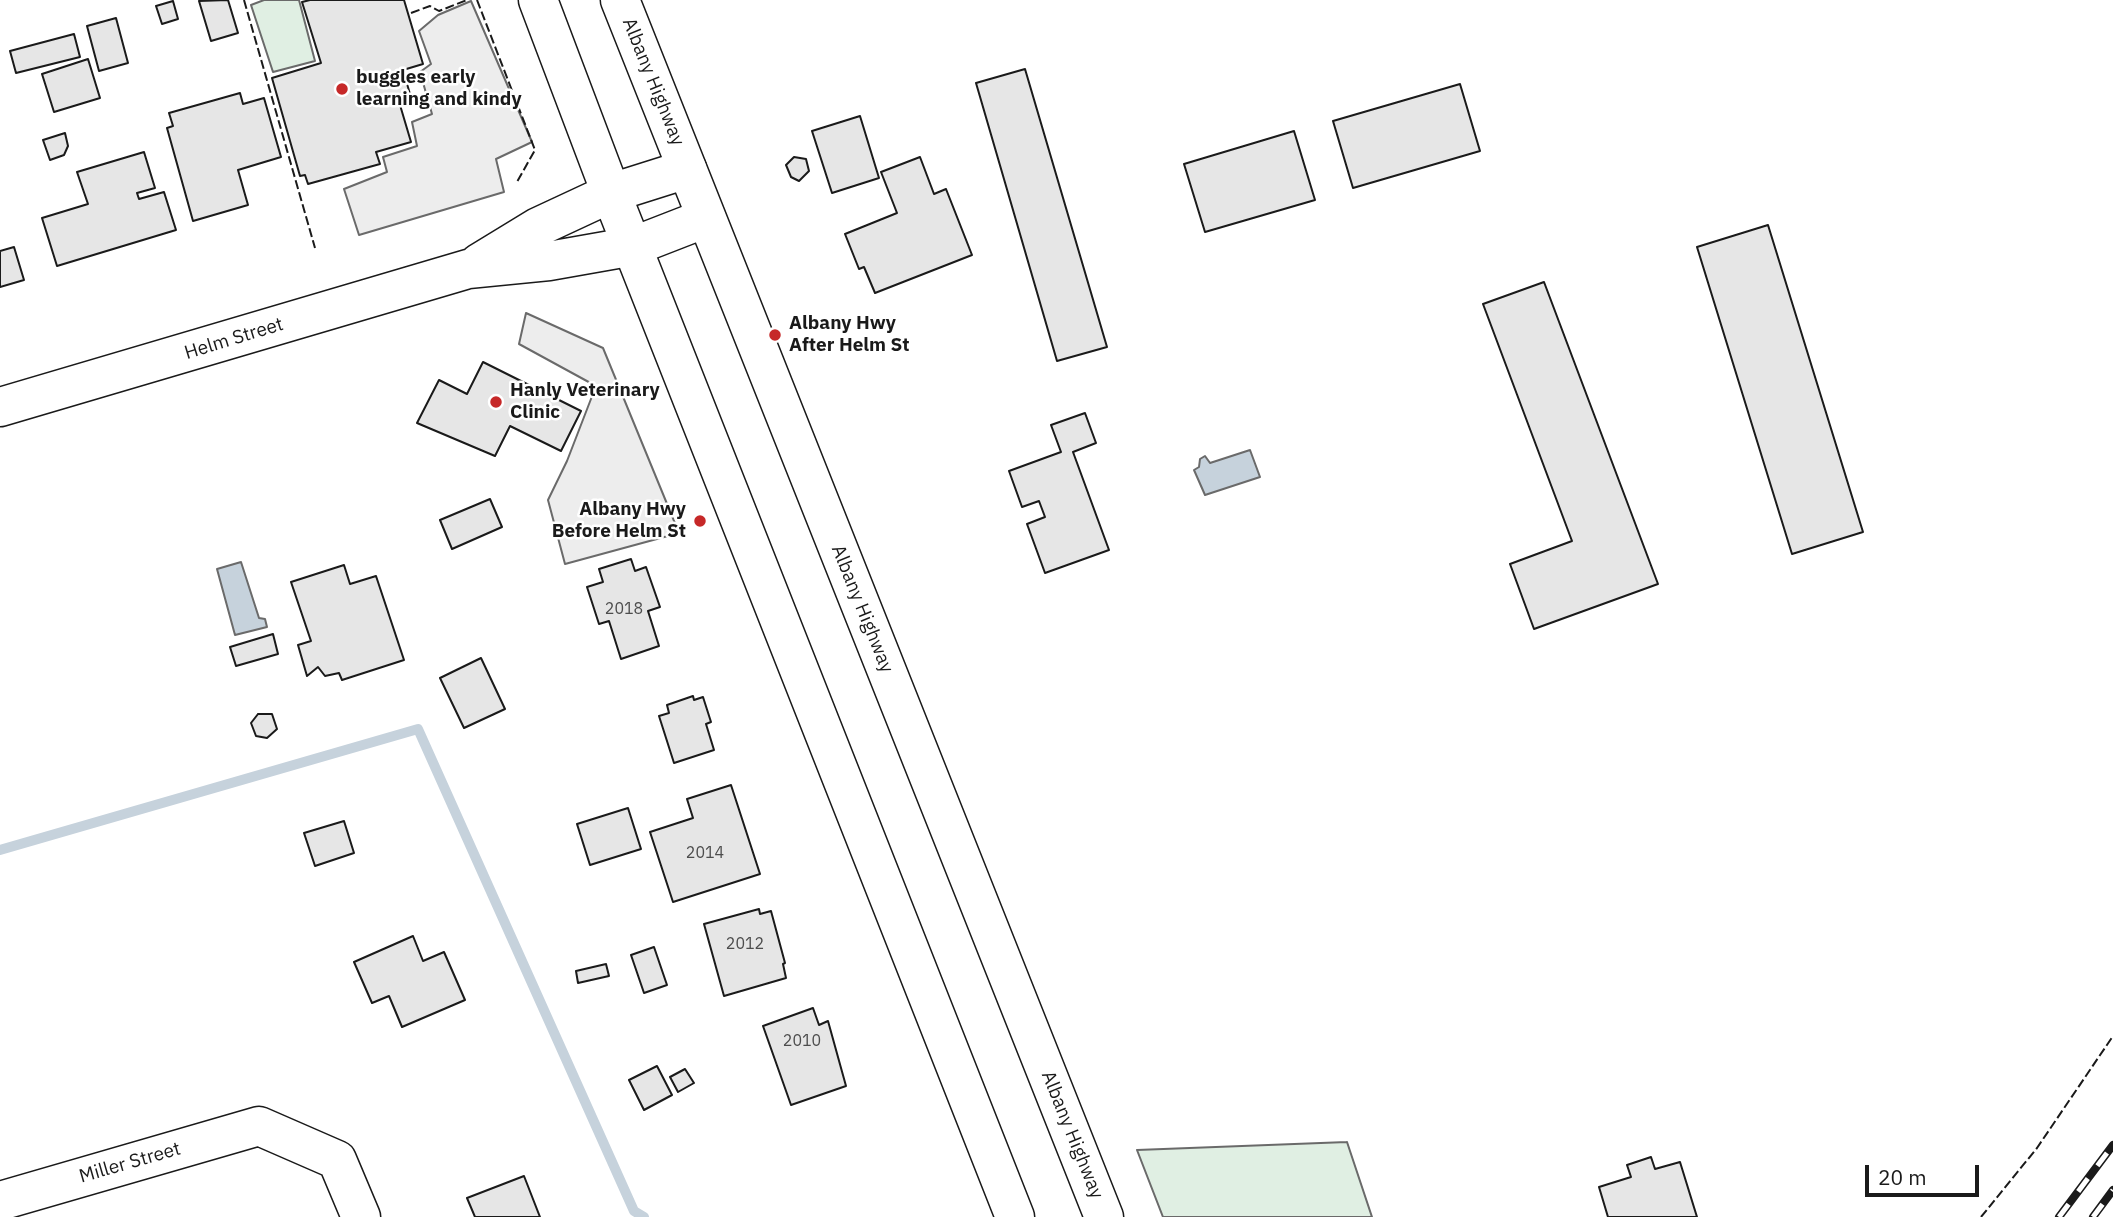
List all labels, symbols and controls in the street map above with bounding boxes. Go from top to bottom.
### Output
street label: Albany Highway [617,15,689,149]
place label: buggles early learning and kindy [356,67,522,111]
marker: buggles early learning and kindy [334,81,350,97]
street label: Helm Street [182,313,286,365]
place label: Albany Hwy After Helm St [789,313,910,357]
marker: Albany Hwy After Helm St [767,327,783,343]
place label: Hanly Veterinary Clinic [510,380,660,424]
marker: Hanly Veterinary Clinic [488,394,504,410]
place label: Albany Hwy Before Helm St [552,499,686,543]
marker: Albany Hwy Before Helm St [692,513,708,529]
street label: Albany Highway [826,542,898,676]
house number: 2018 [605,599,643,619]
house number: 2014 [686,843,724,863]
house number: 2012 [726,934,764,954]
house number: 2010 [783,1031,821,1051]
street label: Albany Highway [1036,1068,1108,1202]
street label: Miller Street [77,1138,183,1188]
scale bar [1868,1150,1982,1194]
text: 20 m [1878,1163,1927,1191]

